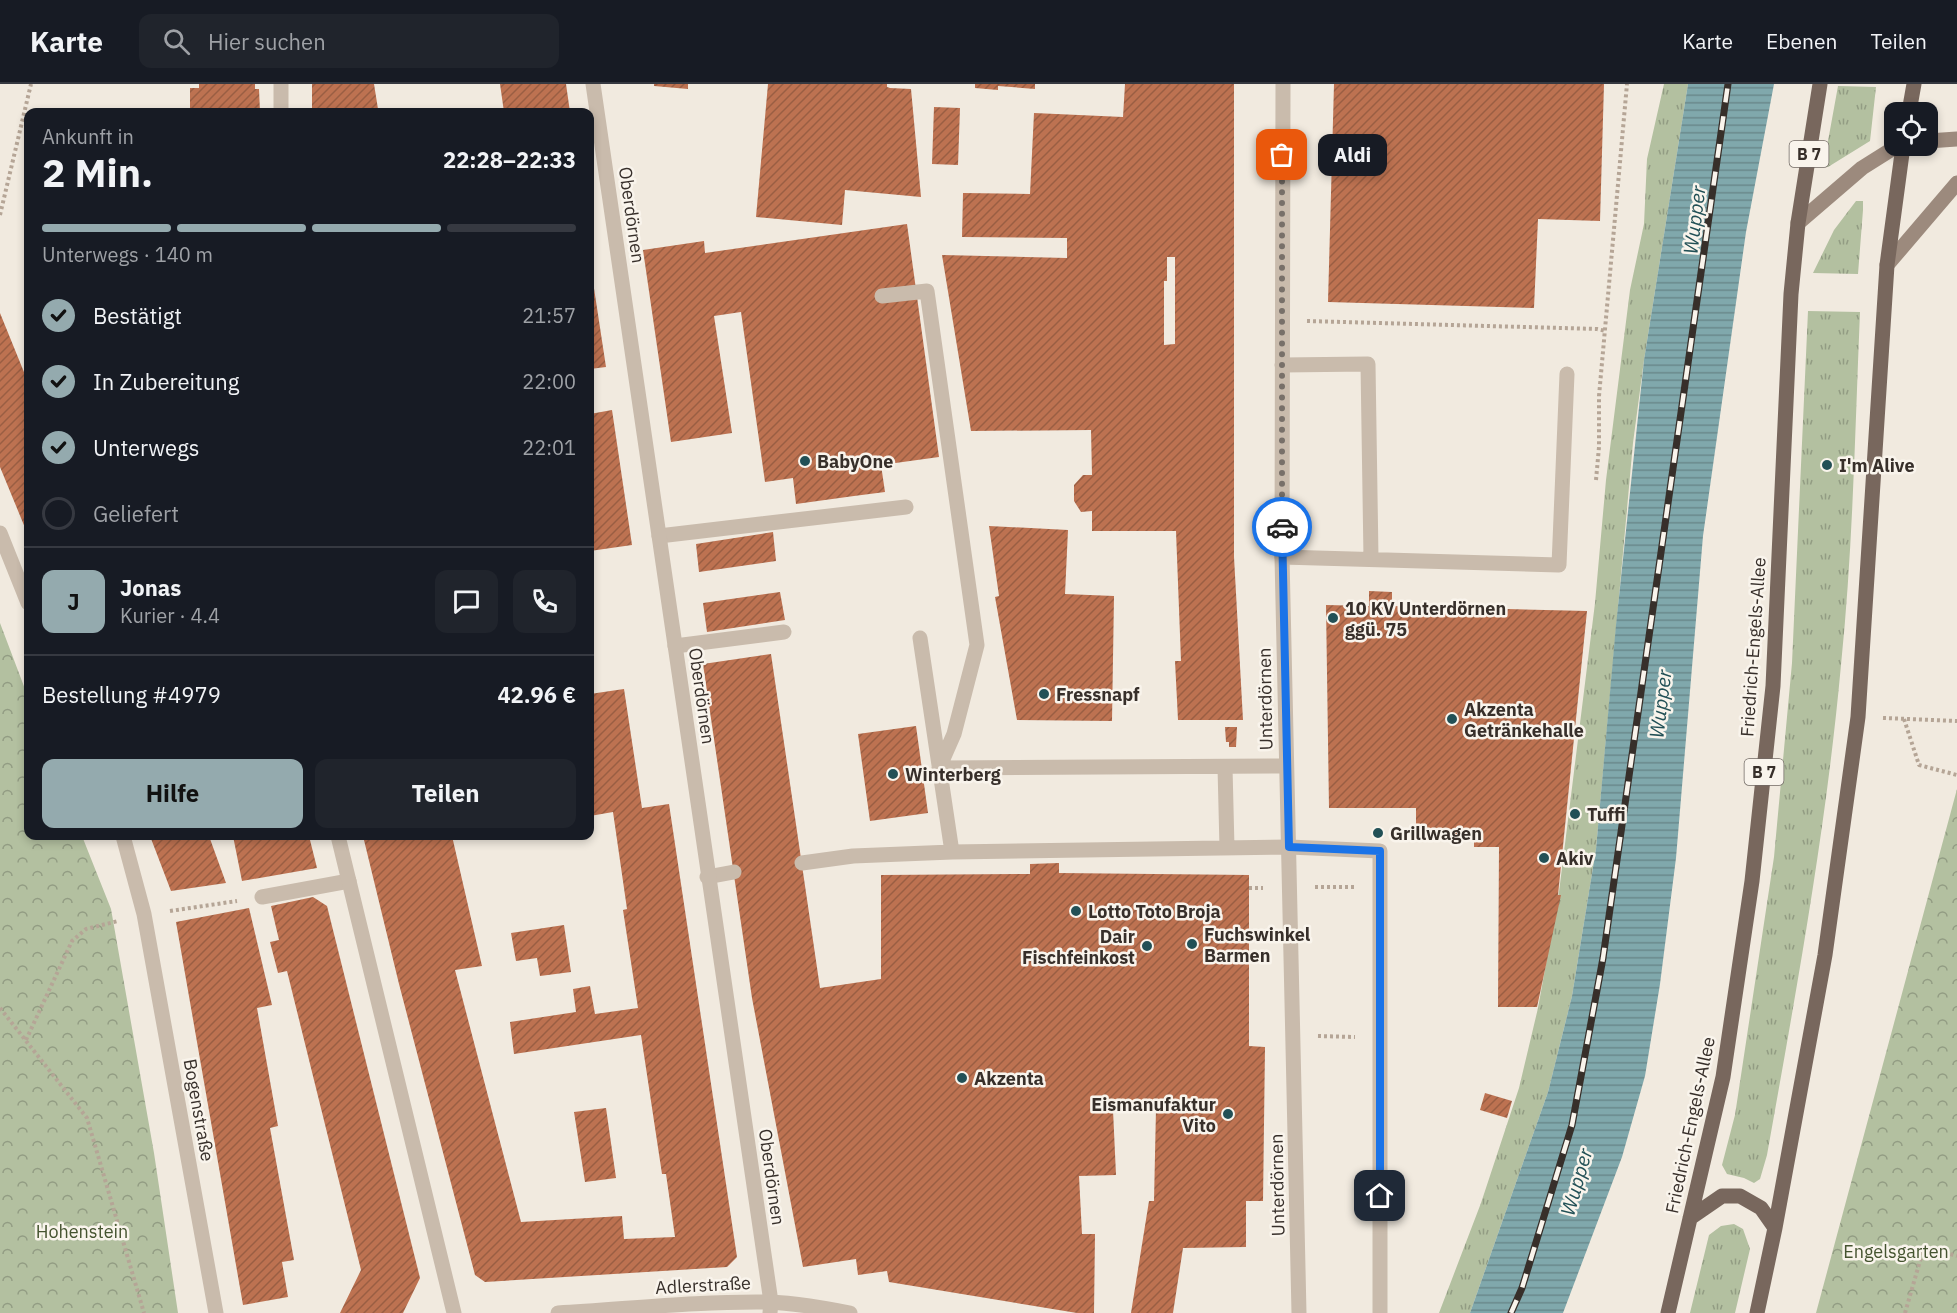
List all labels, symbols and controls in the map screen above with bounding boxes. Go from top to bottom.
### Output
search box [139,14,559,68]
text: Karte [30,23,103,60]
icon: search [160,25,193,58]
text: Hier suchen [208,27,326,56]
text: Karte [1682,27,1733,55]
text: Ebenen [1766,27,1837,55]
text: Teilen [1870,27,1927,55]
map controls [1884,102,1938,156]
button: locate [1884,102,1938,156]
text: Ankunft in [42,123,134,150]
pin [1256,129,1307,180]
callout: Aldi [1318,134,1387,176]
icon: bag [1265,138,1298,171]
text: Aldi [1334,141,1371,168]
road number: B 7 [1790,141,1828,167]
text: 22:28–22:33 [443,145,576,174]
text: 2 Min. [42,147,153,198]
street label: Oberdörnen [614,165,650,265]
water label: Wupper [1676,184,1712,256]
text: Unterwegs · 140 m [42,241,213,268]
icon: check [42,299,75,332]
text: Bestätigt [93,301,182,330]
text: 21:57 [522,302,576,329]
icon: check [42,365,75,398]
text: In Zubereitung [93,367,239,396]
text: 22:00 [522,368,576,395]
icon: check [42,431,75,464]
text: Unterwegs [93,433,200,462]
text: 22:01 [522,434,576,461]
place label: BabyOne [817,450,893,473]
marker: BabyOne [798,454,812,468]
place label: I'm Alive [1839,454,1915,477]
marker: I'm Alive [1820,458,1834,472]
courier [1252,497,1312,557]
text: Geliefert [93,499,179,528]
icon: car [1266,511,1299,544]
street label: Friedrich-Engels-Allee [1735,556,1771,738]
button: chat [435,570,498,633]
button: phone [513,570,576,633]
text: Jonas [120,573,181,602]
text: J [67,587,80,616]
place label: 10 KV Unterdörnen ggü. 75 [1345,597,1506,641]
text: Kurier · 4.4 [120,602,220,629]
marker: 10 KV Unterdörnen ggü. 75 [1326,611,1340,625]
street label: Oberdörnen [684,646,720,746]
street label: Unterdörnen [1253,648,1277,750]
water label: Wupper [1642,668,1678,740]
text: Bestellung #4979 [42,680,221,709]
text: 42.96 € [497,680,576,709]
place label: Fressnapf [1056,683,1140,706]
marker: Fressnapf [1037,687,1051,701]
place label: Akzenta Getränkehalle [1464,698,1584,742]
marker: Akzenta Getränkehalle [1445,712,1459,726]
button: Hilfe [42,759,303,828]
button: Teilen [315,759,576,828]
road number: B 7 [1744,759,1784,785]
place label: Winterberg [905,763,1001,786]
marker: Winterberg [886,767,900,781]
place label: Tuffi [1587,803,1626,826]
marker: Tuffi [1568,807,1582,821]
place label: Grillwagen [1390,822,1482,845]
marker: Grillwagen [1371,826,1385,840]
place label: Akiv [1556,847,1594,870]
marker: Akiv [1537,851,1551,865]
place label: Lotto Toto Broja [1088,900,1221,923]
marker: Lotto Toto Broja [1069,904,1083,918]
place label: Fuchswinkel Barmen [1204,923,1311,967]
place label: Dair Fischfeinkost [1022,925,1135,969]
marker: Fuchswinkel Barmen [1185,937,1199,951]
marker: Dair Fischfeinkost [1140,939,1154,953]
street label: Friedrich-Engels-Allee [1660,1034,1720,1215]
street label: Bogenstraße [179,1057,219,1163]
place label: Akzenta [974,1067,1044,1090]
marker: Akzenta [955,1071,969,1085]
place label: Eismanufaktur Vito [1091,1093,1216,1137]
marker: Eismanufaktur Vito [1221,1107,1235,1121]
street label: Oberdörnen [754,1127,790,1227]
street label: Unterdörnen [1265,1134,1289,1236]
water label: Wupper [1554,1145,1599,1219]
pin [1354,1170,1405,1221]
icon: home [1363,1179,1396,1212]
park label: Hohenstein [36,1220,128,1243]
park label: Engelsgarten [1843,1240,1949,1263]
street label: Adlerstraße [655,1271,752,1299]

